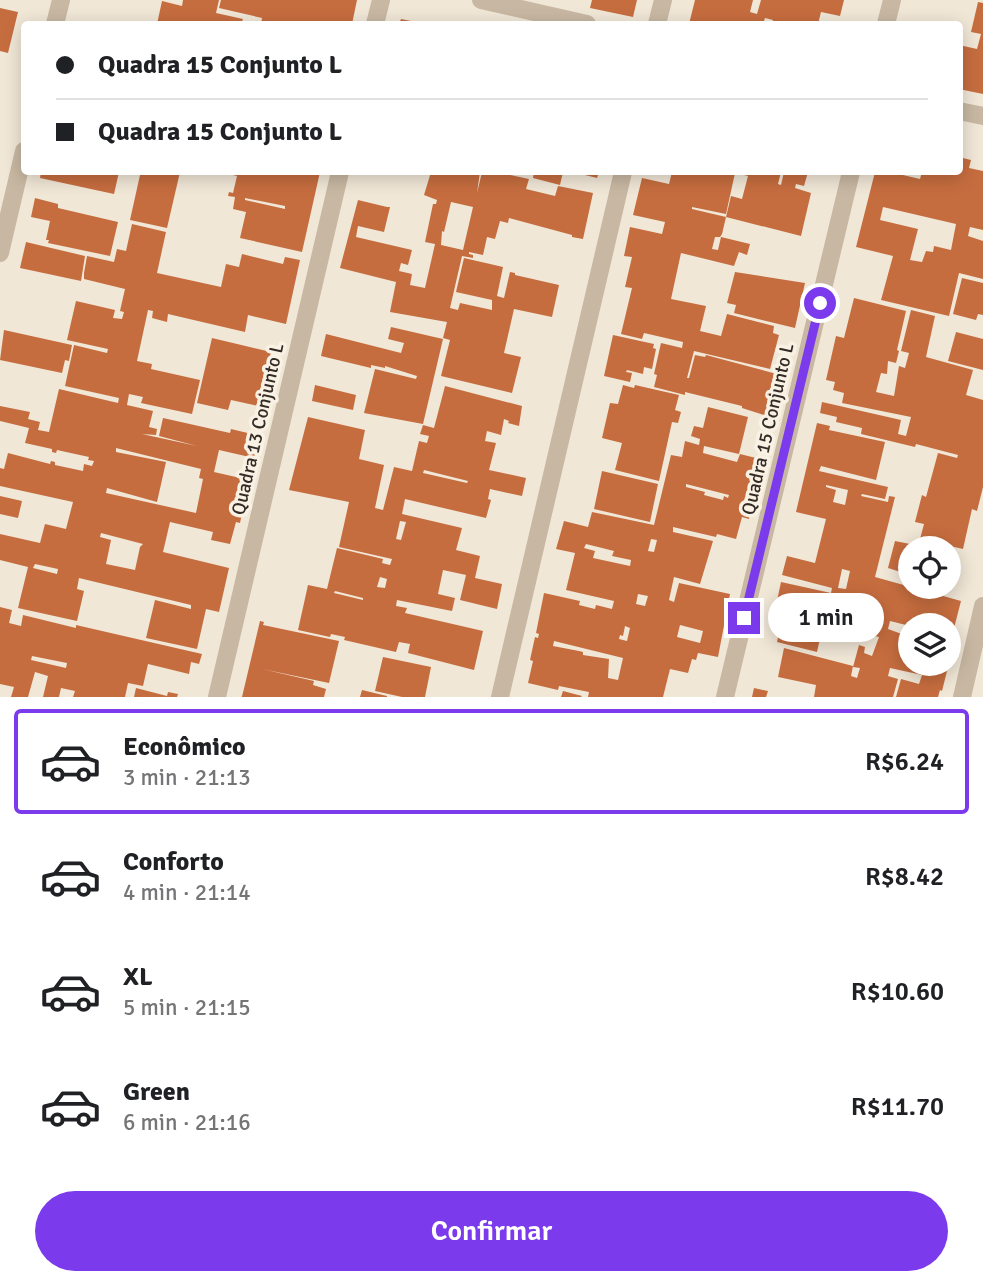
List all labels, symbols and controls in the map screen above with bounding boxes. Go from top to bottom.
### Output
text: Quadra 15 Conjunto L [98,49,342,81]
text: Quadra 15 Conjunto L [98,116,342,148]
route start [804,287,836,319]
street label: Quadra 13 Conjunto L [227,340,290,517]
street label: Quadra 15 Conjunto L [737,340,800,517]
map controls [898,536,961,676]
button: locate [898,536,961,599]
callout: 1 min [768,594,884,642]
route end [728,602,760,634]
text: 1 min [798,603,854,632]
button: layers [898,613,961,676]
icon: car [39,730,102,793]
text: Econômico [123,731,246,763]
text: R$6.24 [865,746,944,778]
text: 3 min · 21:13 [123,763,251,792]
icon: car [39,845,102,908]
text: Conforto [123,846,224,878]
text: R$8.42 [865,861,944,893]
text: 4 min · 21:14 [123,878,251,907]
icon: car [39,960,102,1023]
text: XL [123,961,153,993]
text: R$10.60 [851,976,944,1008]
text: 5 min · 21:15 [123,993,251,1022]
icon: car [39,1075,102,1138]
text: Green [123,1076,190,1108]
text: R$11.70 [851,1091,944,1123]
text: 6 min · 21:16 [123,1108,251,1137]
button: Confirmar [35,1191,948,1271]

